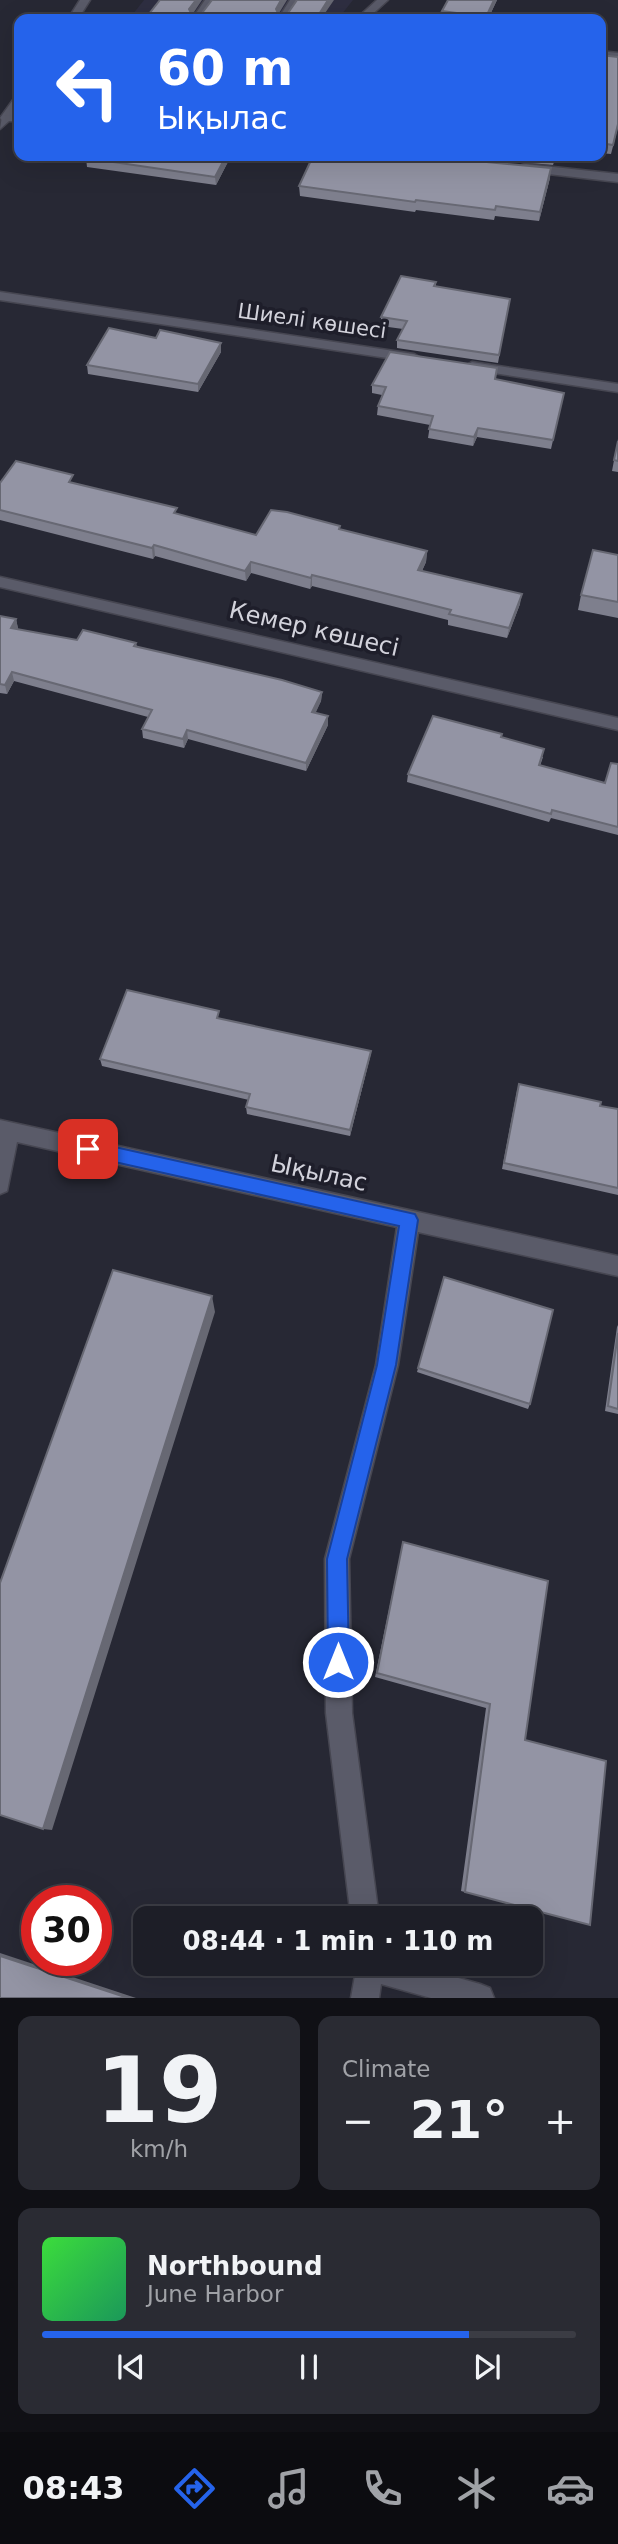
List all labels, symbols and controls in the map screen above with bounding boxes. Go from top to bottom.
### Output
text: 60 m [157,40,293,97]
icon: left [42,42,133,133]
text: Ықылас [157,99,287,137]
street label: Шиелі көшесі [236,299,388,343]
street label: Кемер көшесі [226,596,402,662]
pin [58,1119,118,1179]
icon: arrive [69,1130,107,1168]
street label: Ықылас [268,1149,370,1197]
position arrow [301,1625,375,1699]
speed limit sign: 30 [21,1885,112,1976]
text: 08:44 · 1 min · 110 m [183,1926,493,1956]
text: 19 [96,2038,222,2143]
text: Climate [342,2056,431,2082]
text: 21° [410,2090,508,2150]
text: − [342,2099,374,2143]
text: + [544,2099,576,2143]
text: km/h [130,2136,188,2162]
text: Northbound [147,2251,323,2281]
text: June Harbor [147,2281,283,2307]
icon: previous [112,2348,150,2386]
icon: pause [290,2348,328,2386]
icon: next [468,2348,506,2386]
icon: directions [170,2464,219,2513]
icon: music [264,2464,313,2513]
icon: phone [358,2464,407,2513]
icon: climate [452,2464,501,2513]
icon: car [546,2464,595,2513]
text: 08:43 [23,2469,124,2507]

